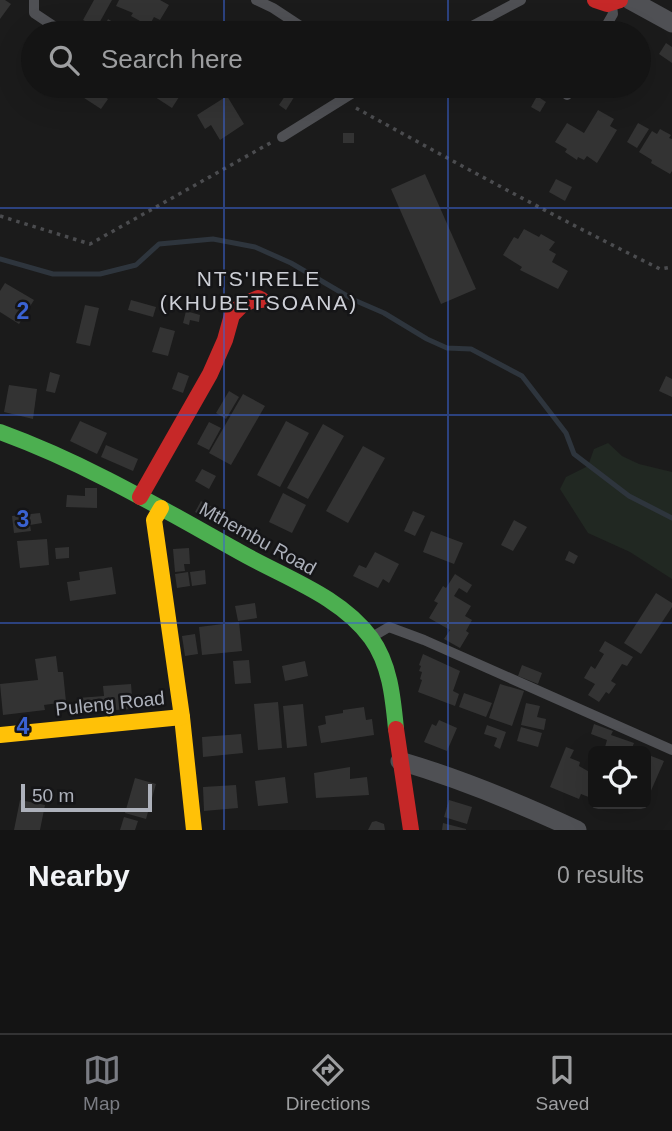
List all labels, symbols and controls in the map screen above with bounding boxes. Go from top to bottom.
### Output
search box [21,21,651,98]
icon: search [45,41,83,79]
text: Search here [101,44,243,74]
district label: NTS'IRELE (KHUBETSOANA) [160,267,358,314]
text: 2 [17,298,29,324]
street label: Mthembu Road [196,498,320,579]
text: 3 [17,506,29,532]
street label: Puleng Road [54,687,166,720]
text: 4 [17,713,30,739]
map controls [588,746,651,809]
button: locate [588,746,651,809]
scale bar [21,781,152,813]
text: 50 m [32,785,74,806]
text: Nearby [28,859,130,892]
text: 0 results [557,862,644,888]
tab: Map [83,1051,121,1115]
tab: Directions [286,1051,370,1115]
tab: Saved [535,1051,589,1115]

